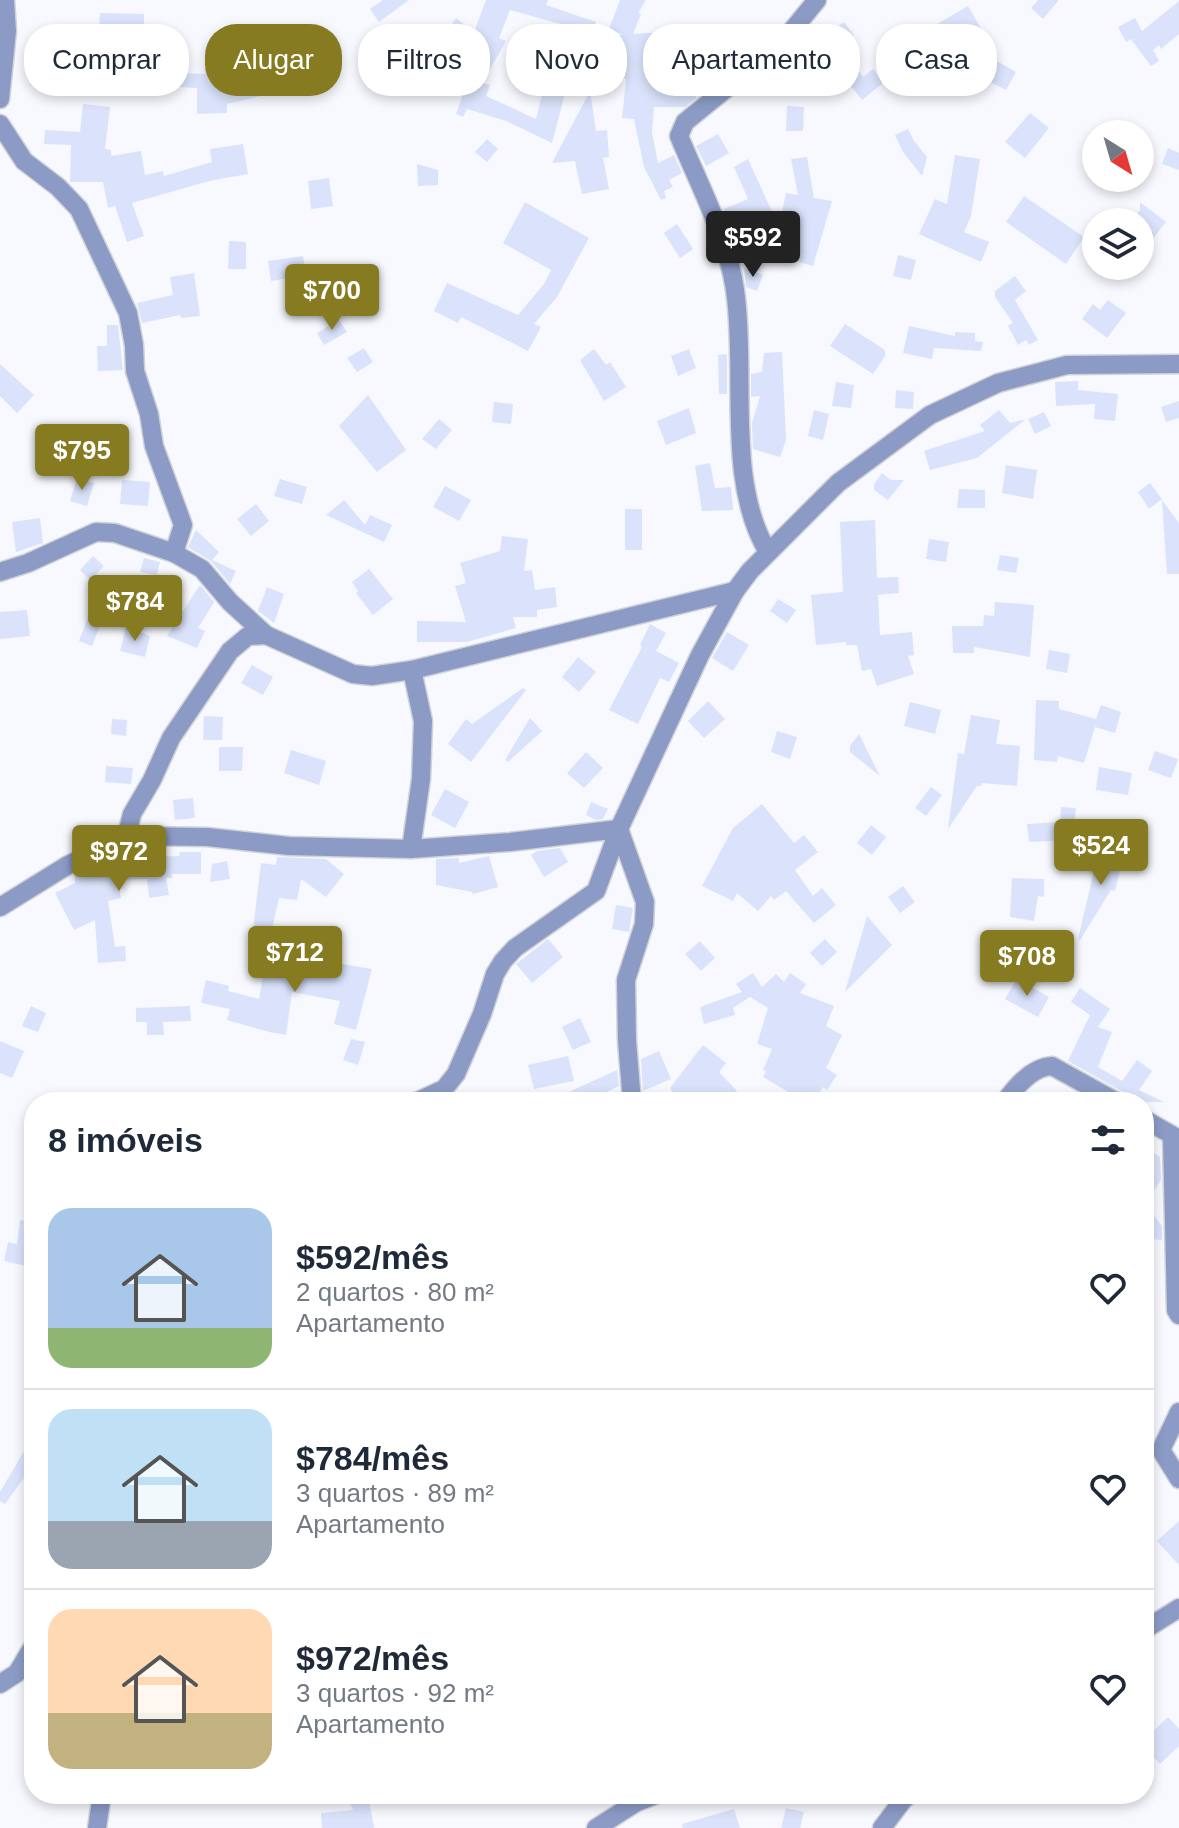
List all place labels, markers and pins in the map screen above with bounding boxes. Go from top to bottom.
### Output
pin: $592 [706,211,800,279]
pin: $700 [285,264,379,332]
pin: $795 [35,424,129,492]
pin: $784 [88,575,182,643]
pin: $524 [1054,819,1148,887]
pin: $972 [72,825,166,893]
pin: $712 [248,926,342,994]
pin: $708 [980,930,1074,998]

